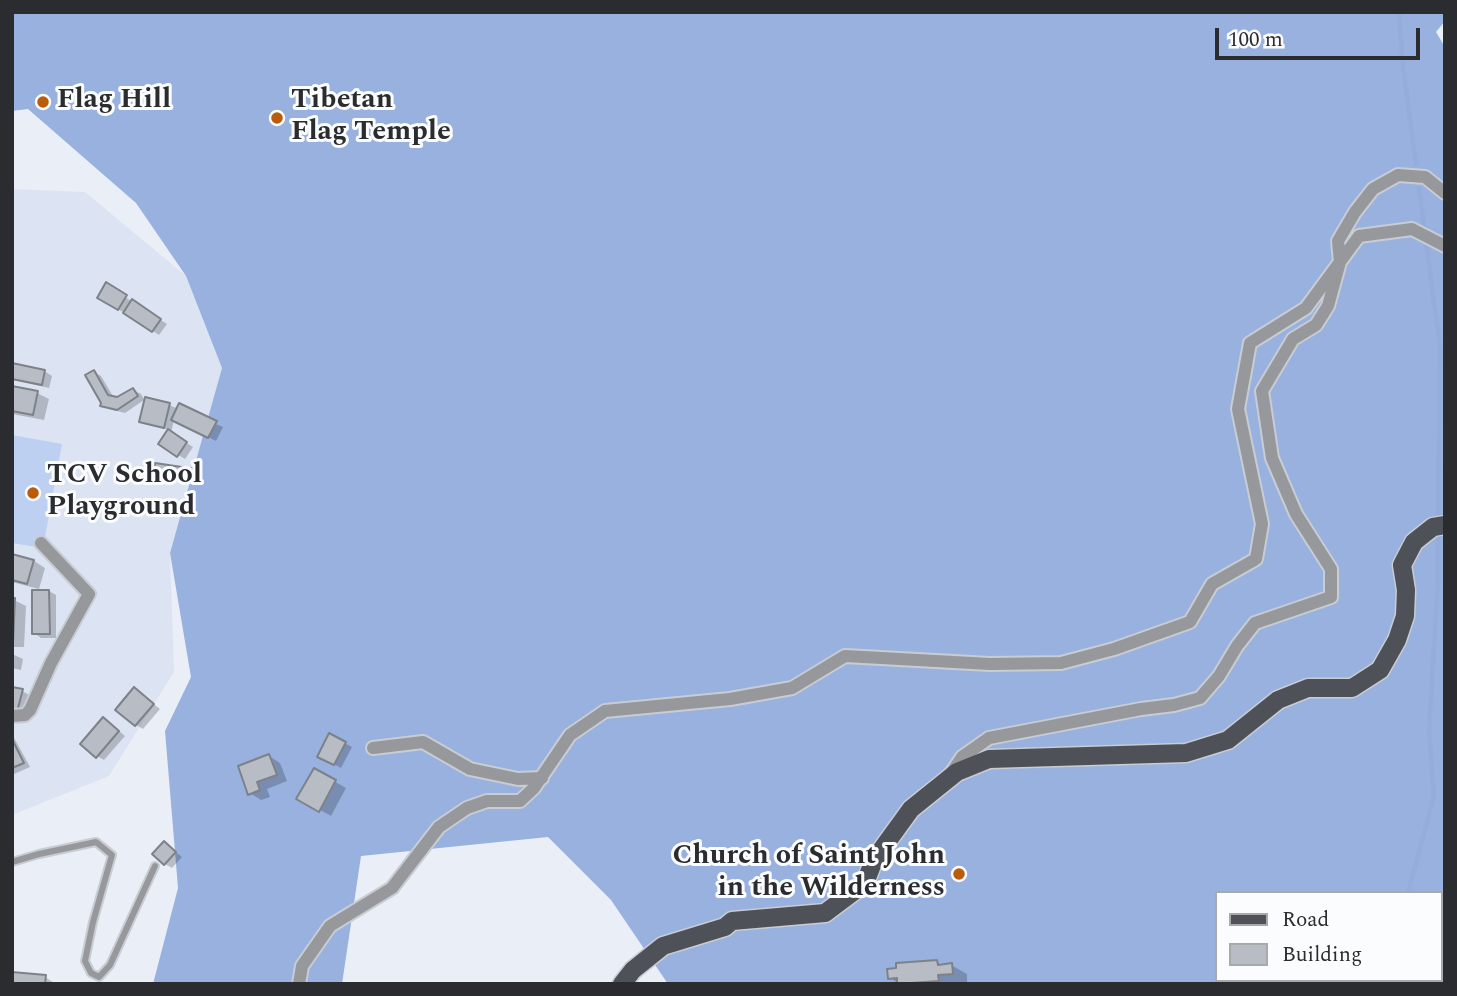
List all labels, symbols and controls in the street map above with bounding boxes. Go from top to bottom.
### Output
scale bar [1219,14,1424,58]
text: 100 m [1228,24,1283,56]
place label: Flag Hill [57,85,171,119]
place label: Tibetan Flag Temple [291,85,451,151]
marker: Flag Hill [35,94,51,110]
marker: Tibetan Flag Temple [269,110,285,126]
place label: TCV School Playground [47,460,202,526]
marker: TCV School Playground [25,485,41,501]
place label: Church of Saint John in the Wilderness [672,841,945,907]
marker: Church of Saint John in the Wilderness [951,866,967,882]
legend [1216,891,1443,982]
text: Road [1282,904,1329,936]
text: Building [1282,939,1362,971]

